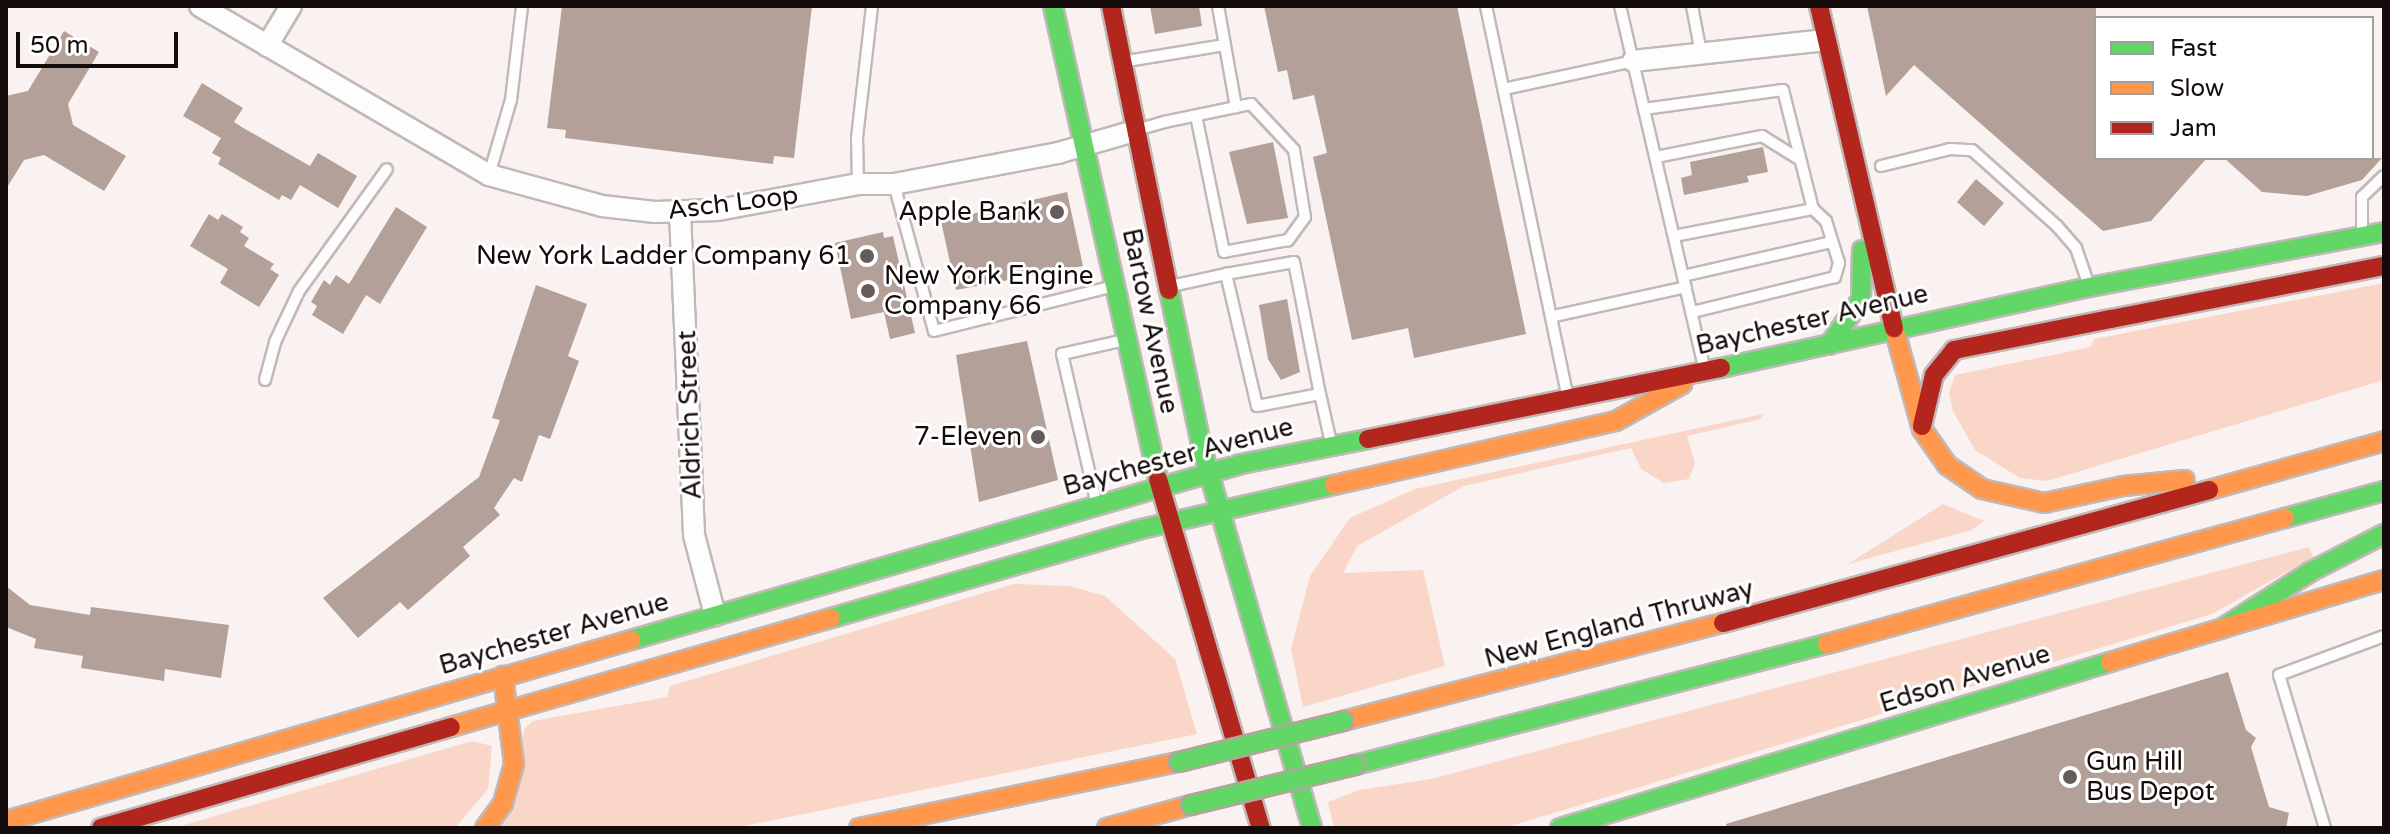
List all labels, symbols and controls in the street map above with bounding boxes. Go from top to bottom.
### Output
scale bar [20,16,182,66]
legend [2094,16,2374,160]
text: 50 m [30,31,88,60]
text: Fast [2170,34,2217,63]
text: Slow [2170,74,2224,103]
text: Jam [2170,114,2217,143]
street label: Asch Loop [666,180,800,226]
place label: Apple Bank [898,196,1041,228]
marker: Apple Bank [1048,203,1066,221]
street label: Bartow Avenue [1115,226,1185,416]
place label: New York Ladder Company 61 [476,240,851,272]
marker: New York Ladder Company 61 [858,247,876,265]
place label: New York Engine Company 66 [884,260,1093,322]
street label: Baychester Avenue [1693,278,1931,362]
marker: New York Engine Company 66 [859,282,877,300]
street label: Aldrich Street [671,330,709,500]
street label: Baychester Avenue [1059,411,1297,503]
place label: 7-Eleven [914,421,1022,453]
marker: 7-Eleven [1029,428,1047,446]
street label: New England Thruway [1481,573,1757,675]
street label: Baychester Avenue [436,586,672,682]
street label: Edson Avenue [1876,638,2054,720]
place label: Gun Hill Bus Depot [2086,746,2215,808]
marker: Gun Hill Bus Depot [2061,768,2079,786]

